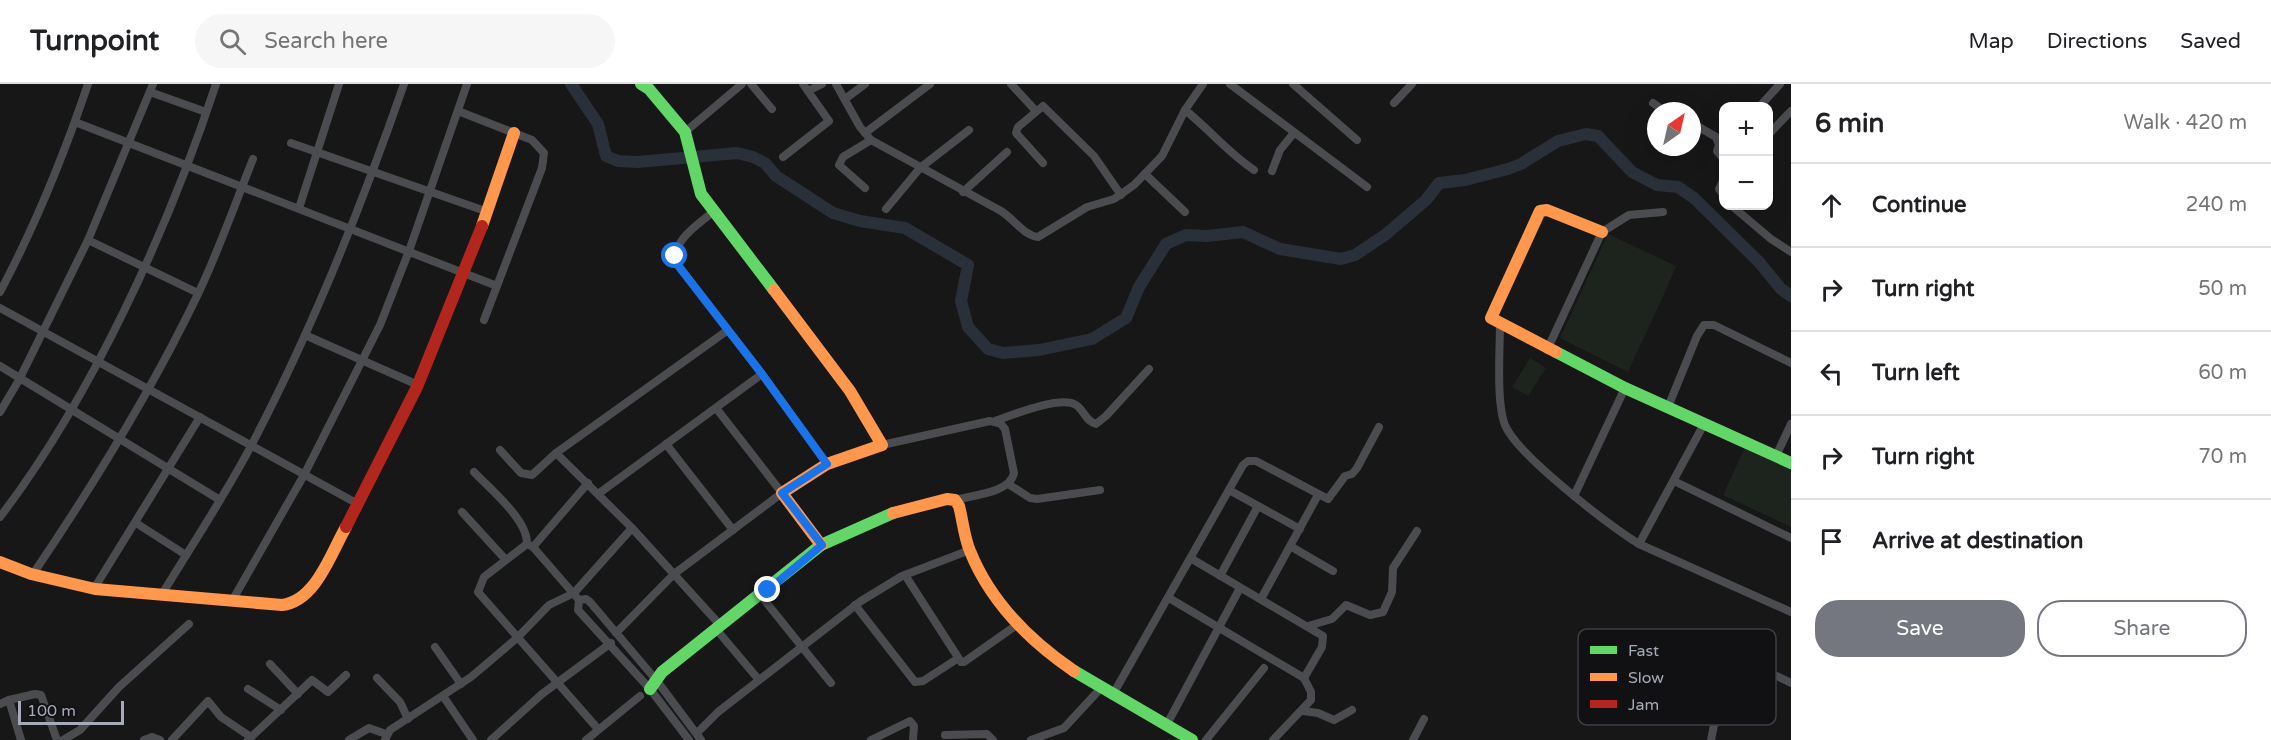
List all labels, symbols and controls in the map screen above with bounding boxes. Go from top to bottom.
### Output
search box [195,14,615,68]
text: Turnpoint [30,24,159,58]
icon: search [216,25,249,58]
text: Search here [264,28,388,54]
text: Map [1968,29,2014,54]
text: Directions [2047,29,2147,54]
text: Saved [2180,29,2241,54]
north arrow [1647,102,1701,156]
map controls [1719,102,1773,210]
button: + [1719,102,1773,156]
text: 6 min [1815,108,1884,139]
text: Walk · 420 m [2124,111,2247,135]
button: − [1719,156,1773,210]
icon: ahead [1815,189,1848,222]
text: Continue [1872,192,1967,218]
text: 240 m [2186,193,2247,217]
route start [661,242,687,268]
icon: right [1815,273,1848,306]
text: Turn right [1872,276,1974,302]
text: 50 m [2198,277,2247,301]
icon: left [1815,357,1848,390]
text: Turn left [1872,360,1960,386]
text: 60 m [2198,361,2247,385]
icon: right [1815,441,1848,474]
text: Turn right [1872,444,1974,470]
text: 70 m [2198,445,2247,469]
icon: arrive [1815,525,1848,558]
text: Arrive at destination [1872,528,2083,554]
route end [754,576,780,602]
button: Save [1815,600,2025,657]
button: Share [2037,600,2247,657]
legend [1578,629,1776,725]
text: Fast [1628,641,1659,661]
text: Slow [1628,668,1664,688]
text: Jam [1628,695,1659,715]
scale bar [18,698,124,726]
text: 100 m [27,701,76,721]

